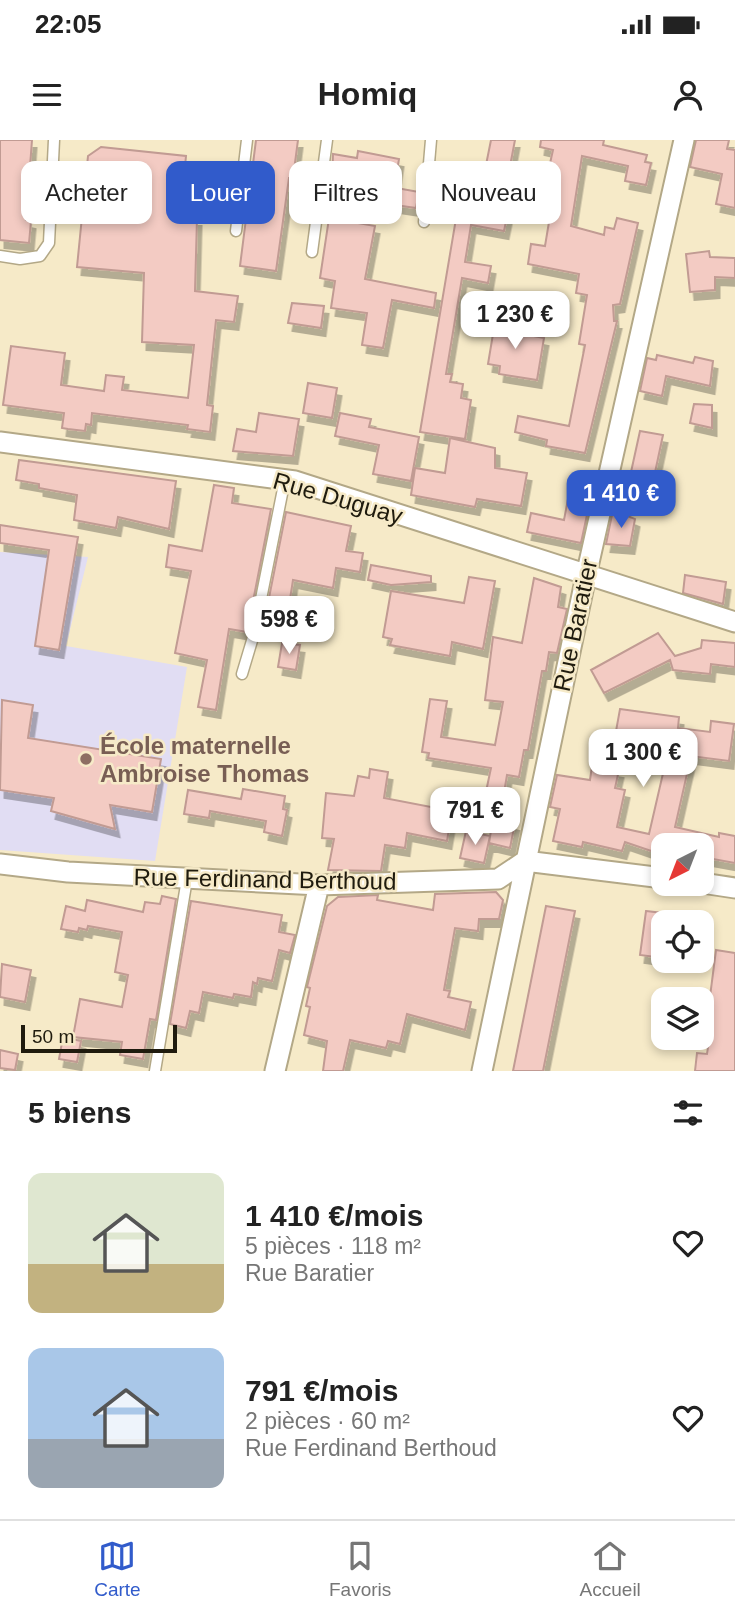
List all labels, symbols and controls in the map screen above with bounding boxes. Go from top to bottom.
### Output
text: 22:05 [35,9,102,39]
icon: menu [28,76,66,114]
text: Homiq [318,76,417,112]
icon: person [669,76,707,114]
chip: Acheter [21,161,152,224]
chip: Louer [166,161,275,224]
chip: Filtres [289,161,402,224]
chip: Nouveau [416,161,561,224]
pin: 1 230 € [450,292,580,351]
text: 1 230 € [477,301,553,327]
street label: Rue Duguay [270,467,406,529]
pin: 1 410 € [556,470,686,530]
text: 1 410 € [583,480,659,506]
street label: Rue Baratier [548,556,602,694]
pin: 598 € [240,596,338,656]
text: 598 € [260,606,318,632]
pin: 1 300 € [578,730,708,789]
place label: École maternelle Ambroise Thomas [100,732,309,787]
text: 1 300 € [605,739,681,765]
marker: École maternelle Ambroise Thomas [78,751,94,767]
pin: 791 € [426,788,524,847]
text: 791 € [446,797,504,823]
north arrow [651,833,714,896]
map controls [651,833,714,1050]
street label: Rue Ferdinand Berthoud [133,863,397,895]
button: locate [651,910,714,973]
button: layers [651,987,714,1050]
scale bar [21,1022,177,1054]
text: 50 m [32,1026,74,1047]
icon: filters [669,1094,707,1132]
text: 5 biens [28,1096,131,1129]
text: 1 410 €/mois [245,1199,423,1232]
icon: home [84,1201,168,1285]
icon: heart [669,1224,707,1262]
text: 5 pièces · 118 m² [245,1233,421,1259]
text: Rue Baratier [245,1260,374,1286]
text: 791 €/mois [245,1374,398,1407]
icon: home [84,1376,168,1460]
icon: heart [669,1399,707,1437]
text: 2 pièces · 60 m² [245,1408,410,1434]
text: Rue Ferdinand Berthoud [245,1435,497,1461]
tab: Carte [94,1537,141,1601]
tab: Favoris [329,1537,391,1601]
tab: Accueil [580,1537,641,1601]

